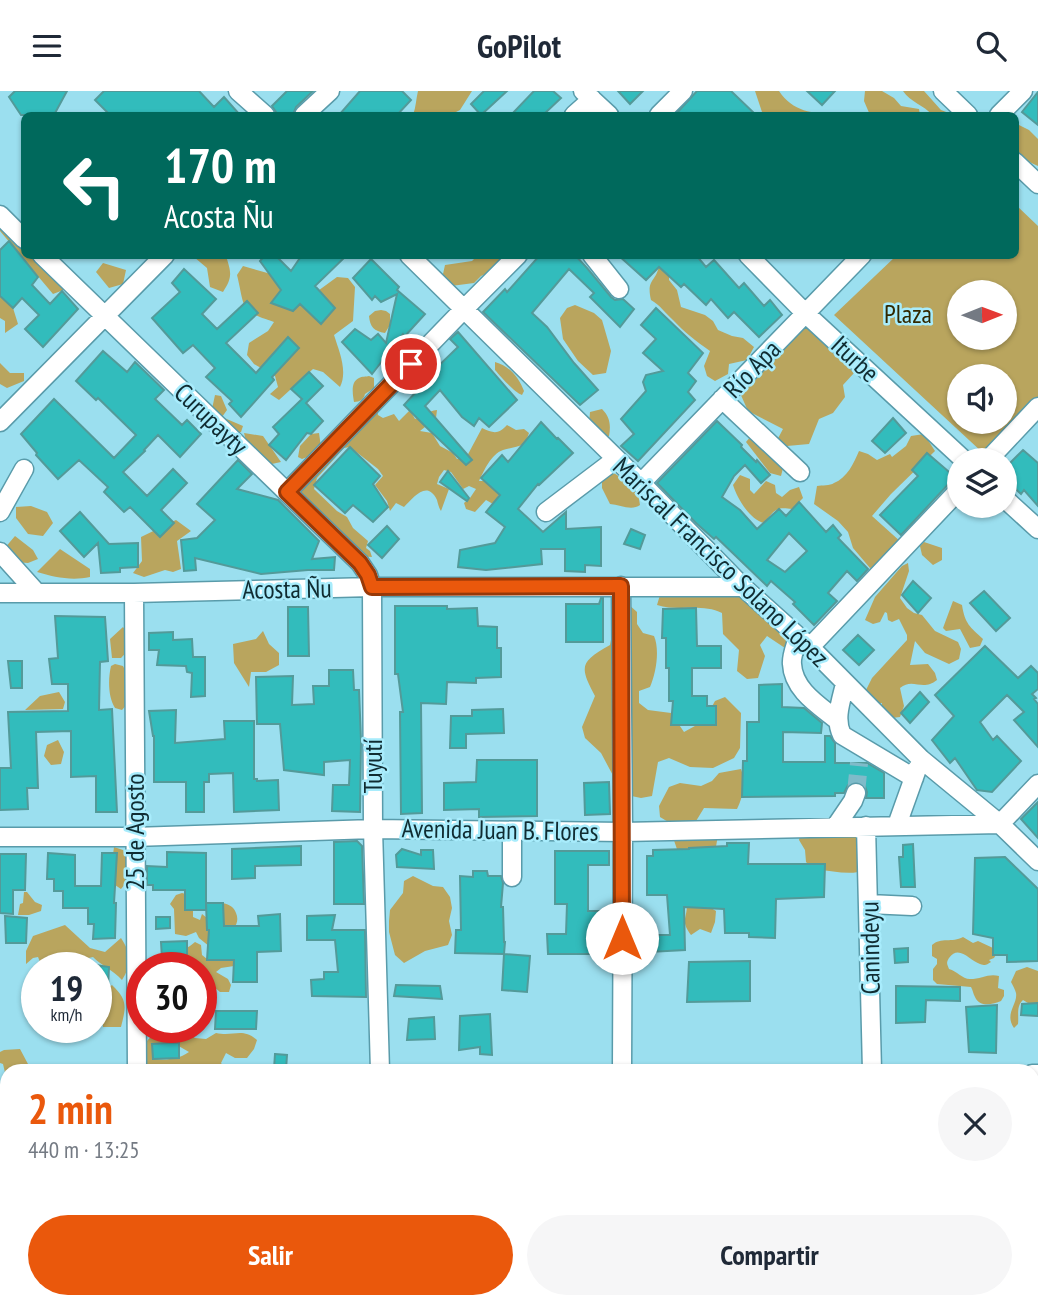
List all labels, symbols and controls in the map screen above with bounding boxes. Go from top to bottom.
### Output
text: GoPilot [477,25,561,67]
icon: menu [28,27,66,65]
icon: search [972,27,1010,65]
text: 170 m [164,133,277,197]
icon: left [49,140,140,231]
text: Acosta Ñu [164,195,274,237]
north arrow [947,280,1017,350]
map controls [947,280,1017,518]
park label: Plaza [884,297,932,330]
street label: Iturbe [824,328,886,389]
street label: Río Apa [716,333,787,405]
pin [381,334,441,394]
icon: arrive [392,345,430,383]
button: sound [947,364,1017,434]
street label: Curupayty [168,376,255,462]
button: layers [947,448,1017,518]
street label: Mariscal Francisco Solano López [606,450,836,673]
street label: Acosta Ñu [242,571,332,606]
street label: Tuyutí [356,738,389,793]
street label: 25 de Agosto [118,773,151,891]
street label: Avenida Juan B. Flores [401,811,599,848]
position arrow [585,901,659,975]
street label: Canindeyu [852,901,887,995]
speed limit sign: 30 [126,952,217,1043]
text: 19 [50,965,83,1011]
text: km/h [51,1003,82,1026]
text: 2 min [28,1081,113,1136]
button: close [938,1087,1012,1161]
text: 440 m · 13:25 [28,1135,140,1164]
button: Salir [28,1215,513,1295]
button: Compartir [527,1215,1012,1295]

